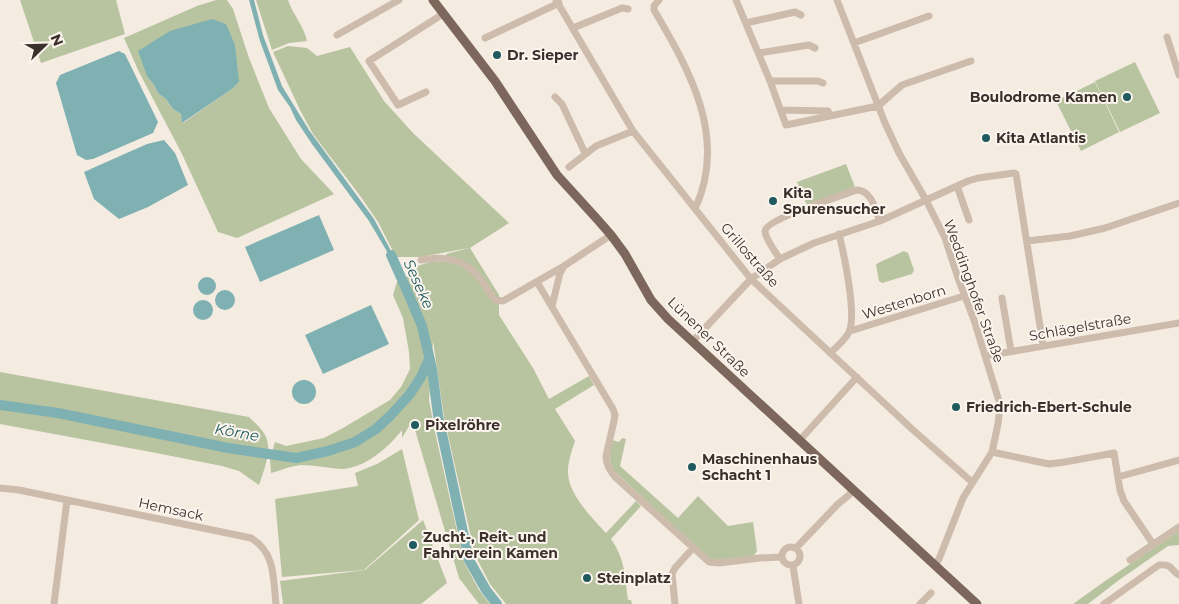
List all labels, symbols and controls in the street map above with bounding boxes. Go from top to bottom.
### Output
north arrow [20,20,70,70]
text: N [46,31,67,49]
place label: Dr. Sieper [507,46,579,64]
marker: Dr. Sieper [491,49,503,61]
place label: Boulodrome Kamen [970,88,1117,106]
marker: Boulodrome Kamen [1121,91,1133,103]
place label: Kita Atlantis [996,129,1087,147]
marker: Kita Atlantis [980,132,992,144]
place label: Kita Spurensucher [783,184,886,218]
marker: Kita Spurensucher [767,195,779,207]
street label: Weddinghofer Straße [940,217,1008,365]
street label: Grillostraße [717,219,783,291]
water label: Seseke [400,256,438,312]
street label: Westenborn [860,281,948,323]
street label: Lünener Straße [664,293,754,381]
street label: Schlägelstraße [1028,309,1132,345]
place label: Friedrich-Ebert-Schule [966,398,1132,416]
marker: Friedrich-Ebert-Schule [950,401,962,413]
place label: Pixelröhre [425,416,500,434]
water label: Körne [213,419,261,445]
marker: Pixelröhre [409,419,421,431]
place label: Maschinenhaus Schacht 1 [702,450,818,484]
marker: Maschinenhaus Schacht 1 [686,461,698,473]
street label: Hemsack [137,493,206,525]
place label: Zucht-, Reit- und Fahrverein Kamen [423,528,558,562]
marker: Zucht-, Reit- und Fahrverein Kamen [407,539,419,551]
place label: Steinplatz [597,569,671,587]
marker: Steinplatz [581,572,593,584]

